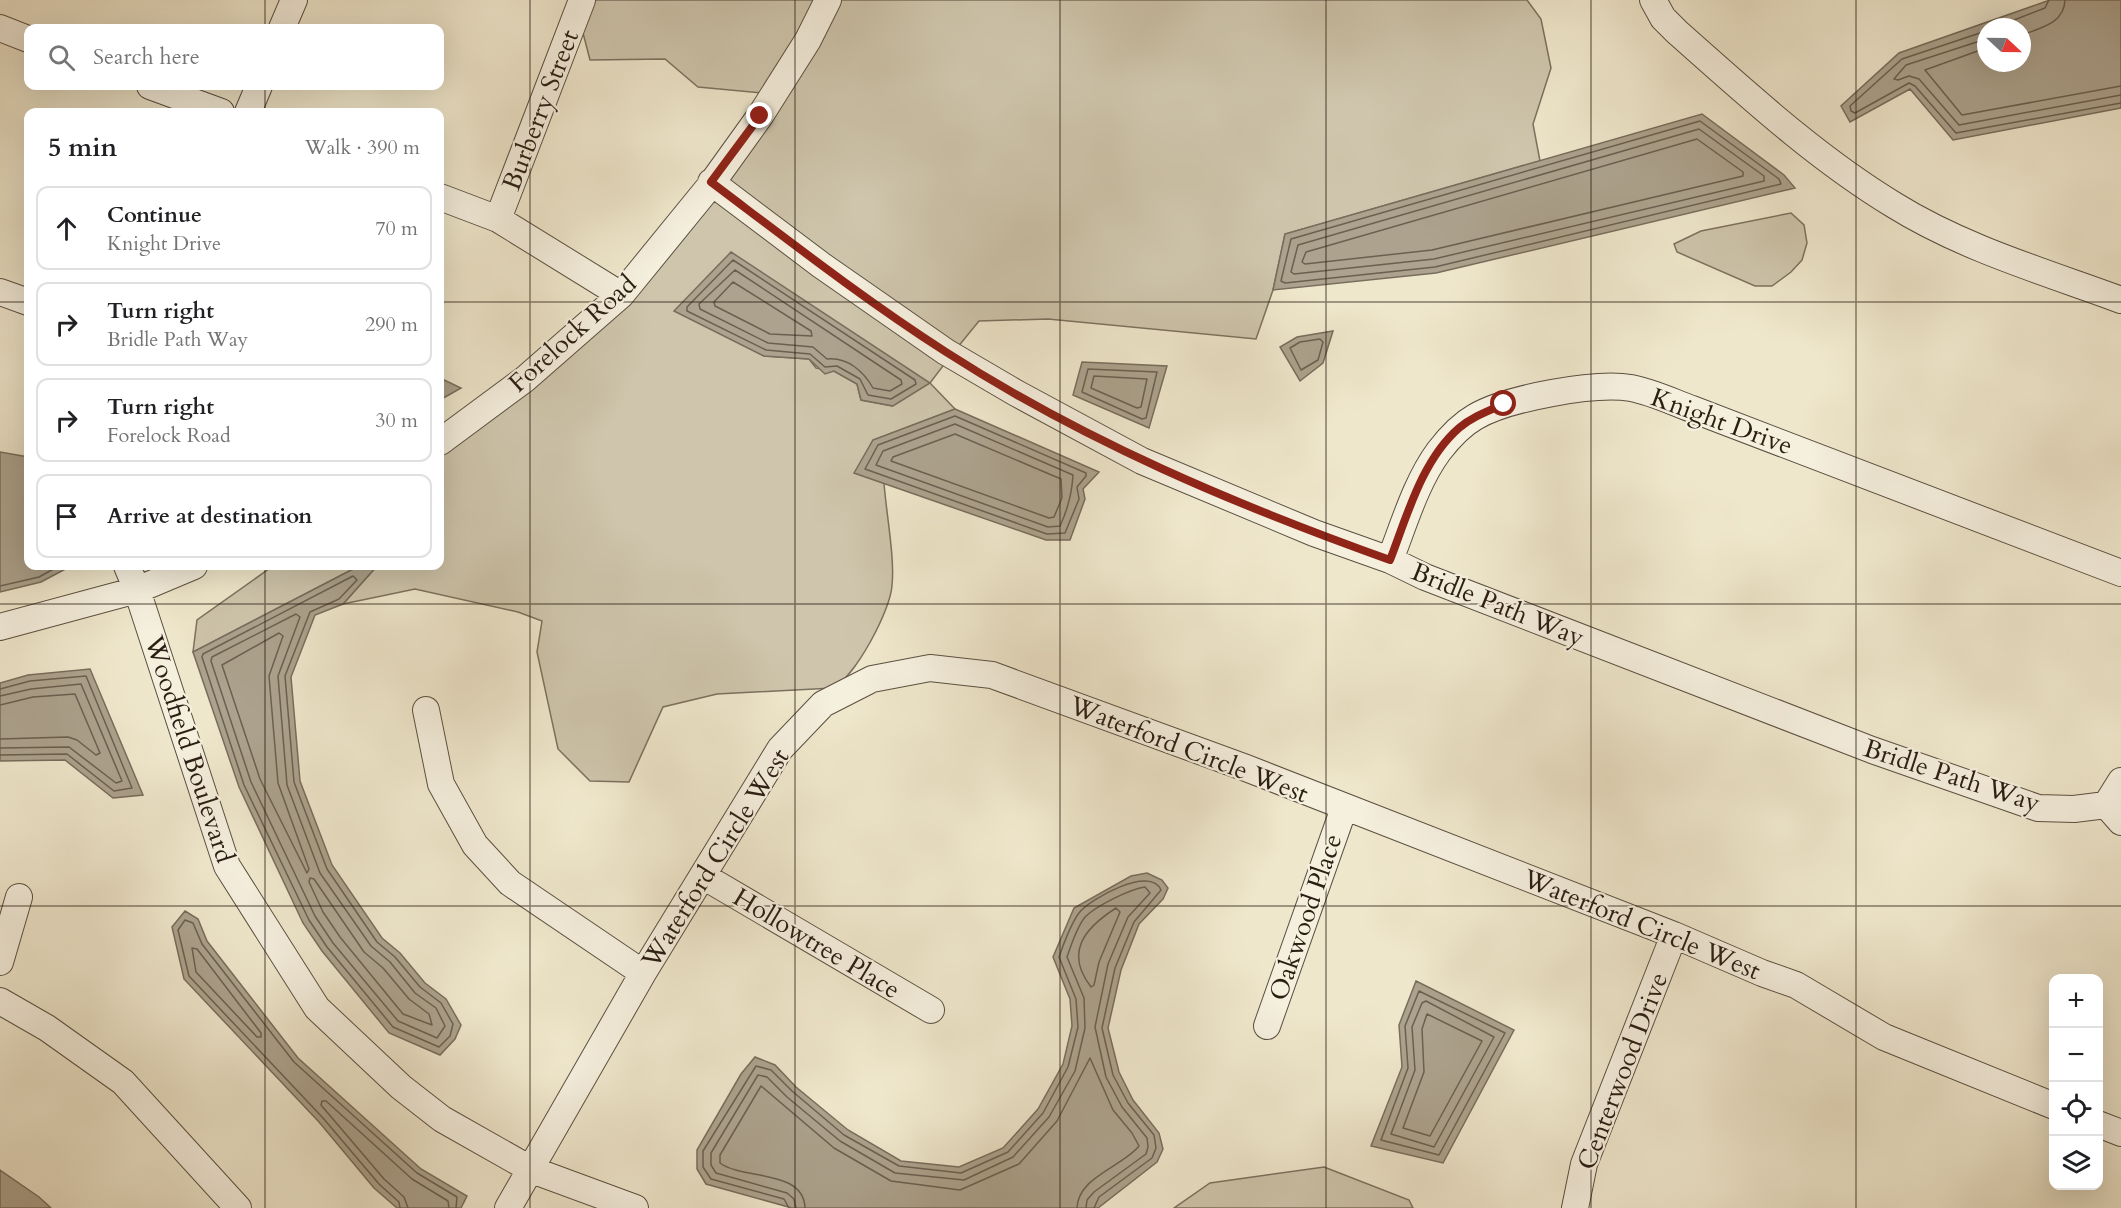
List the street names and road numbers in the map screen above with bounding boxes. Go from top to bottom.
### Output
street label: Burberry Street [494,25,587,196]
street label: Forelock Road [501,266,644,400]
street label: Knight Drive [1646,380,1798,463]
street label: Bridle Path Way [1406,554,1590,655]
street label: Woodfield Boulevard [136,630,243,867]
street label: Waterford Circle West [1063,687,1313,811]
street label: Bridle Path Way [1859,730,2045,821]
street label: Waterford Circle West [633,742,797,976]
street label: Oakwood Place [1261,829,1350,1005]
street label: Waterford Circle West [1517,860,1766,988]
street label: Hollowtree Place [727,880,907,1007]
street label: Centerwood Drive [1569,968,1676,1175]

